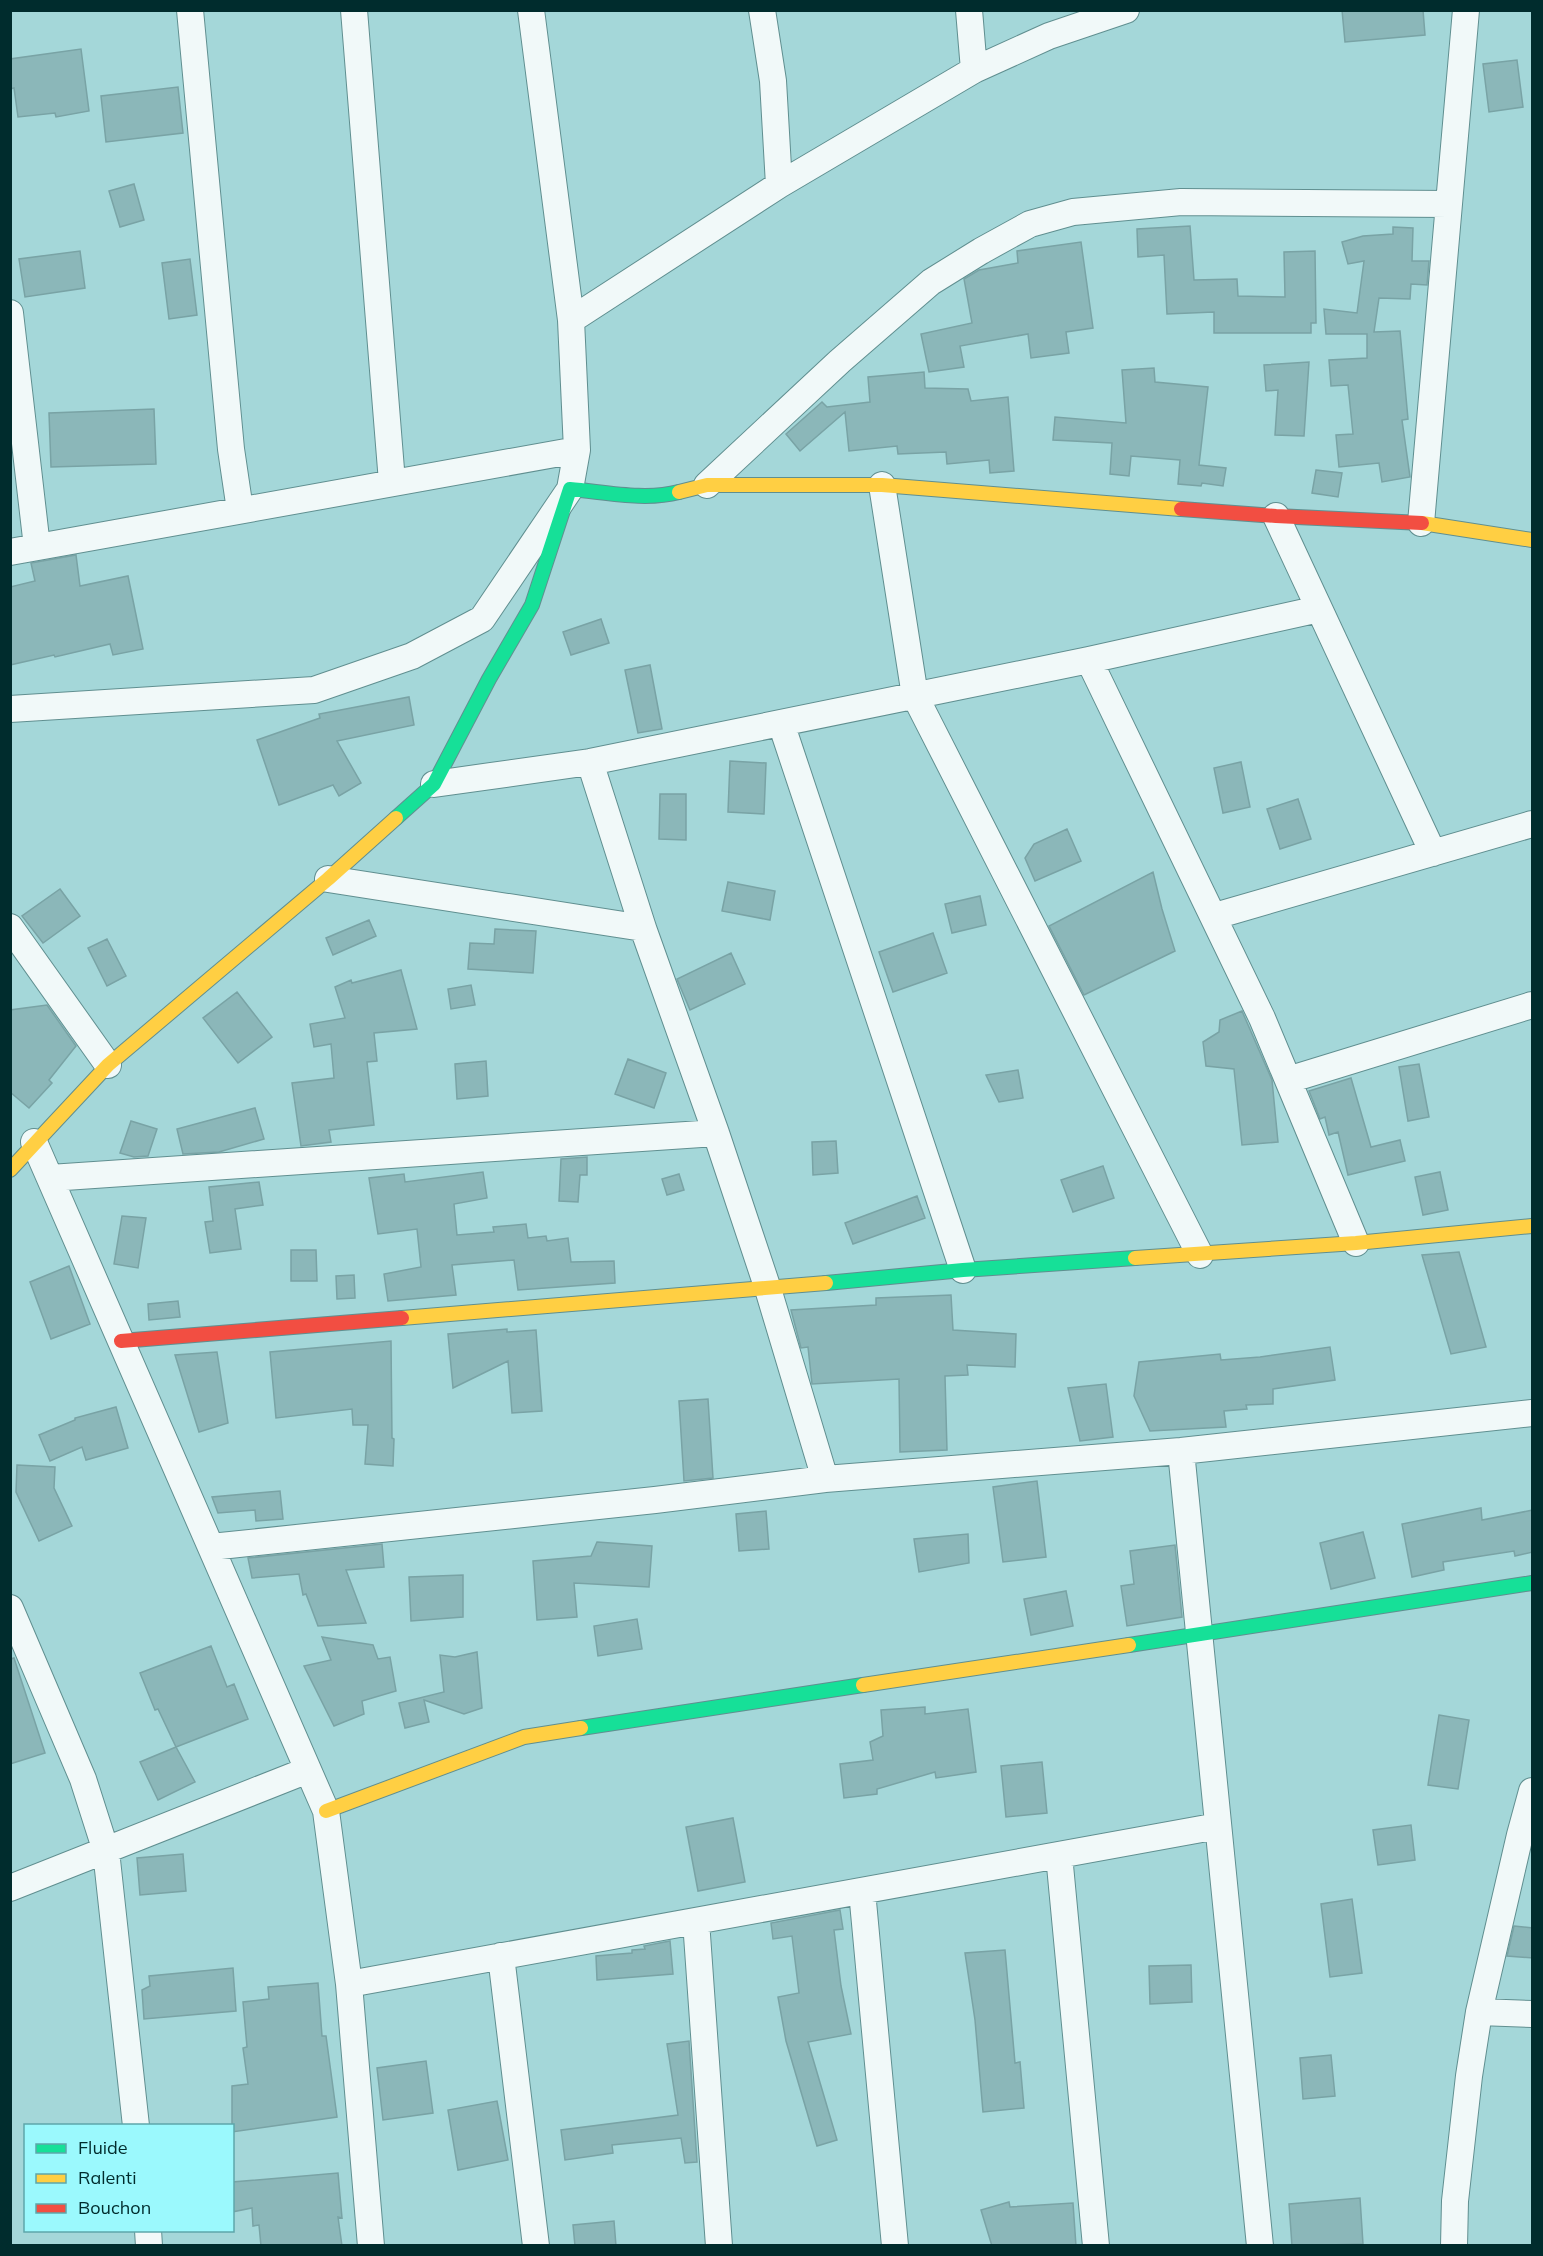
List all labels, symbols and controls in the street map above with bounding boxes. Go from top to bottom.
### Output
legend [24,2124,234,2232]
text: Fluide [78,2136,128,2159]
text: Ralenti [78,2166,136,2189]
text: Bouchon [78,2196,151,2219]

